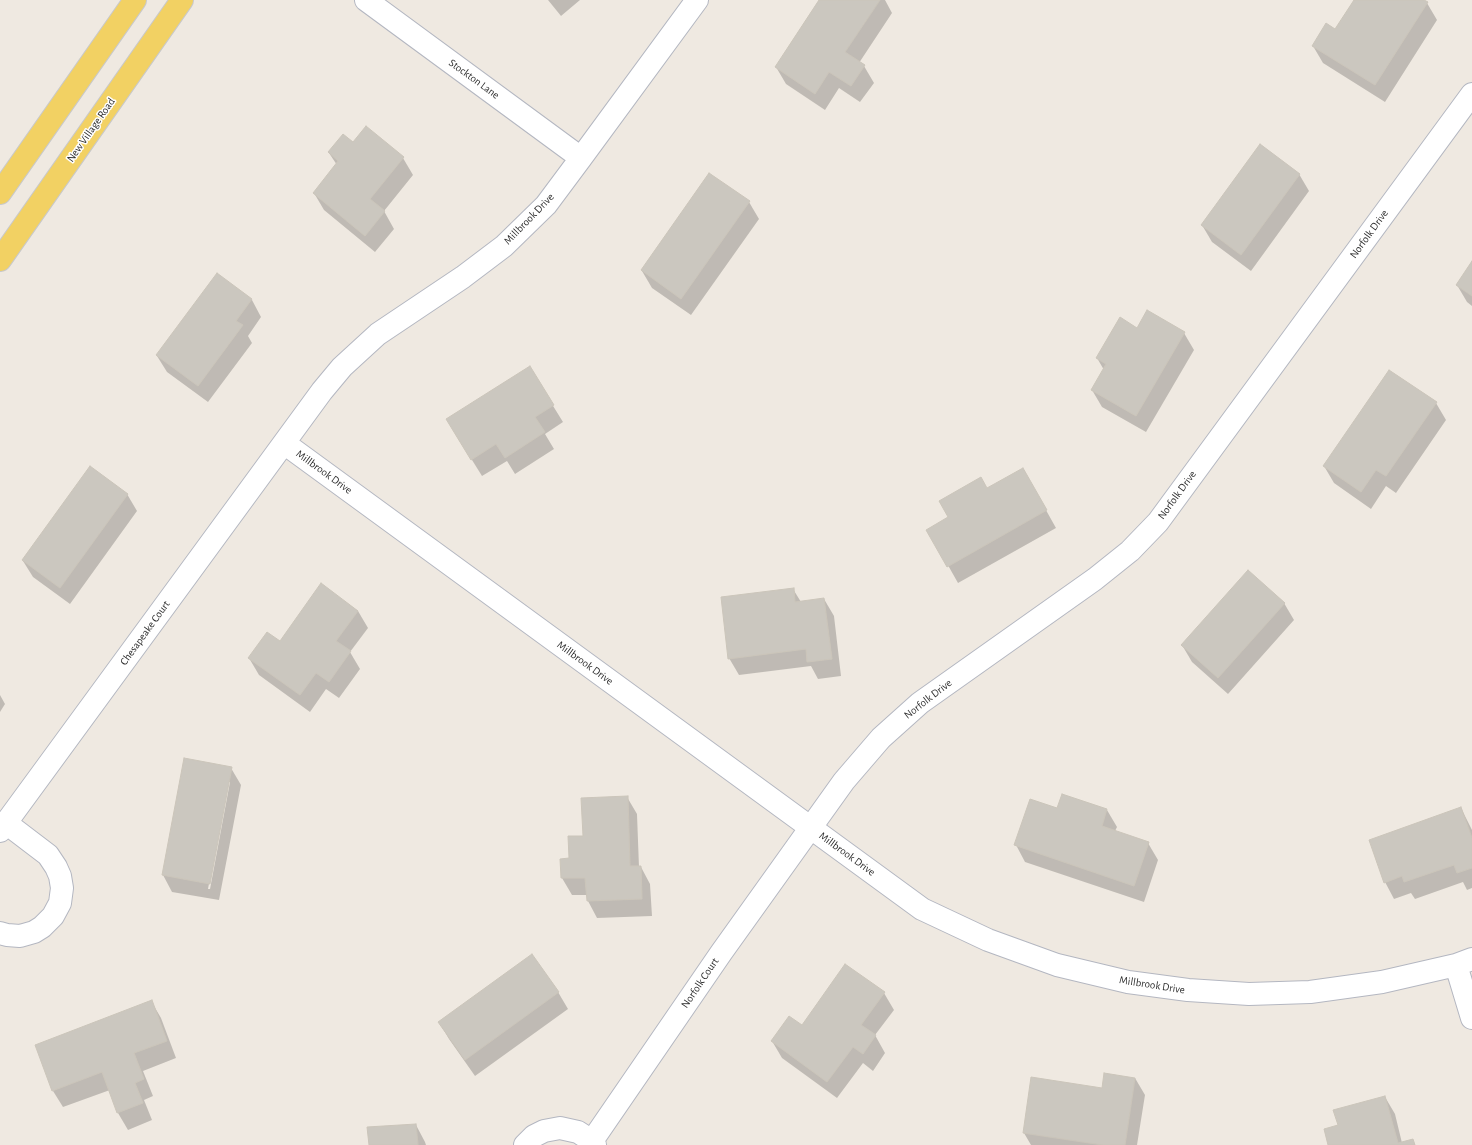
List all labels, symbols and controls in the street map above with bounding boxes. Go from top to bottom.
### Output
street label: Stockton Lane [446,56,502,102]
street label: New Village Road [64,95,118,165]
street label: Millbrook Drive [501,191,557,247]
street label: Norfolk Drive [1347,207,1391,261]
street label: Millbrook Drive [293,447,355,497]
street label: Norfolk Drive [1155,468,1199,522]
street label: Chesapeake Court [117,598,173,668]
street label: Millbrook Drive [554,638,616,688]
street label: Norfolk Drive [901,676,955,722]
street label: Millbrook Drive [816,829,878,879]
street label: Norfolk Court [678,955,722,1011]
street label: Millbrook Drive [1118,973,1186,997]

